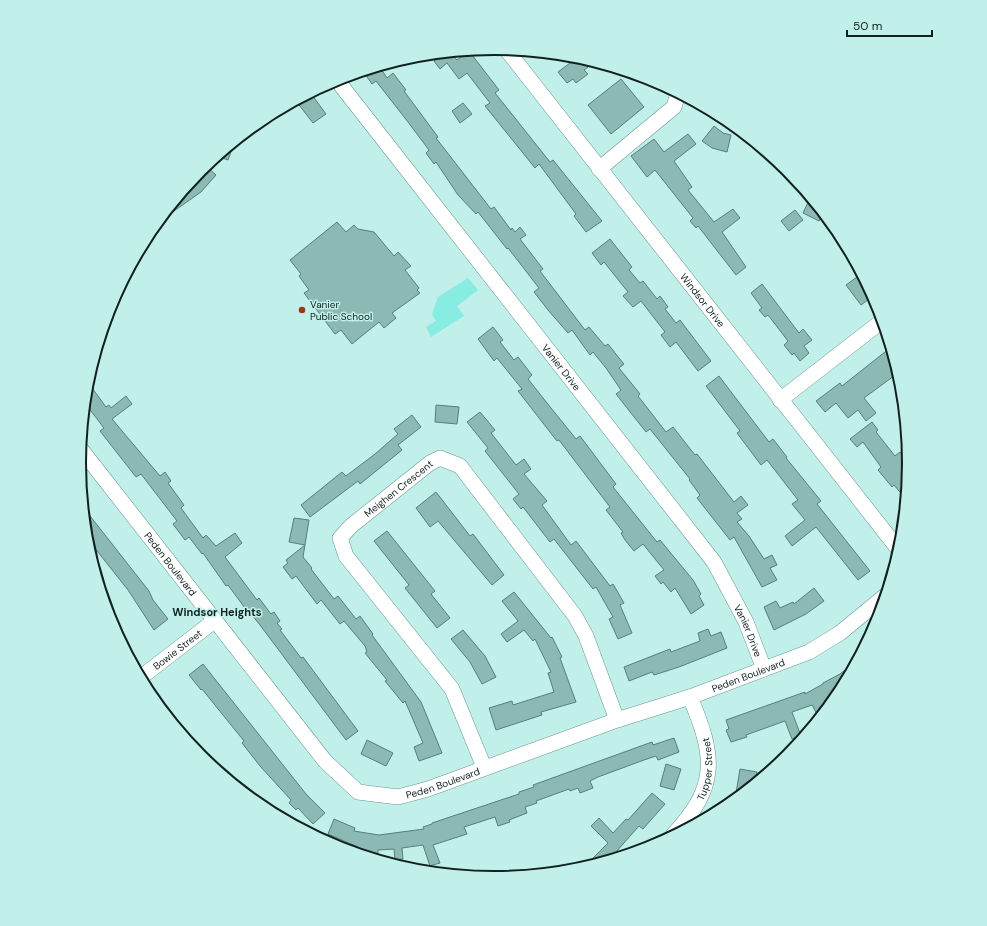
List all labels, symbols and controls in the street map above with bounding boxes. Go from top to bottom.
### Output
scale bar [847,12,932,38]
text: 50 m [853,18,882,34]
street label: Windsor Drive [677,271,728,330]
place label: Vanier Public School [310,298,372,323]
marker: Vanier Public School [297,305,307,315]
street label: Vanier Drive [539,342,584,394]
street label: Meighen Crescent [361,457,436,520]
street label: Peden Boulevard [141,530,199,599]
street label: Vanier Drive [731,602,765,659]
district label: Windsor Heights [172,605,262,619]
street label: Bowie Street [150,627,205,673]
street label: Peden Boulevard [710,656,787,695]
street label: Tupper Street [694,736,715,803]
street label: Peden Boulevard [404,765,482,802]

